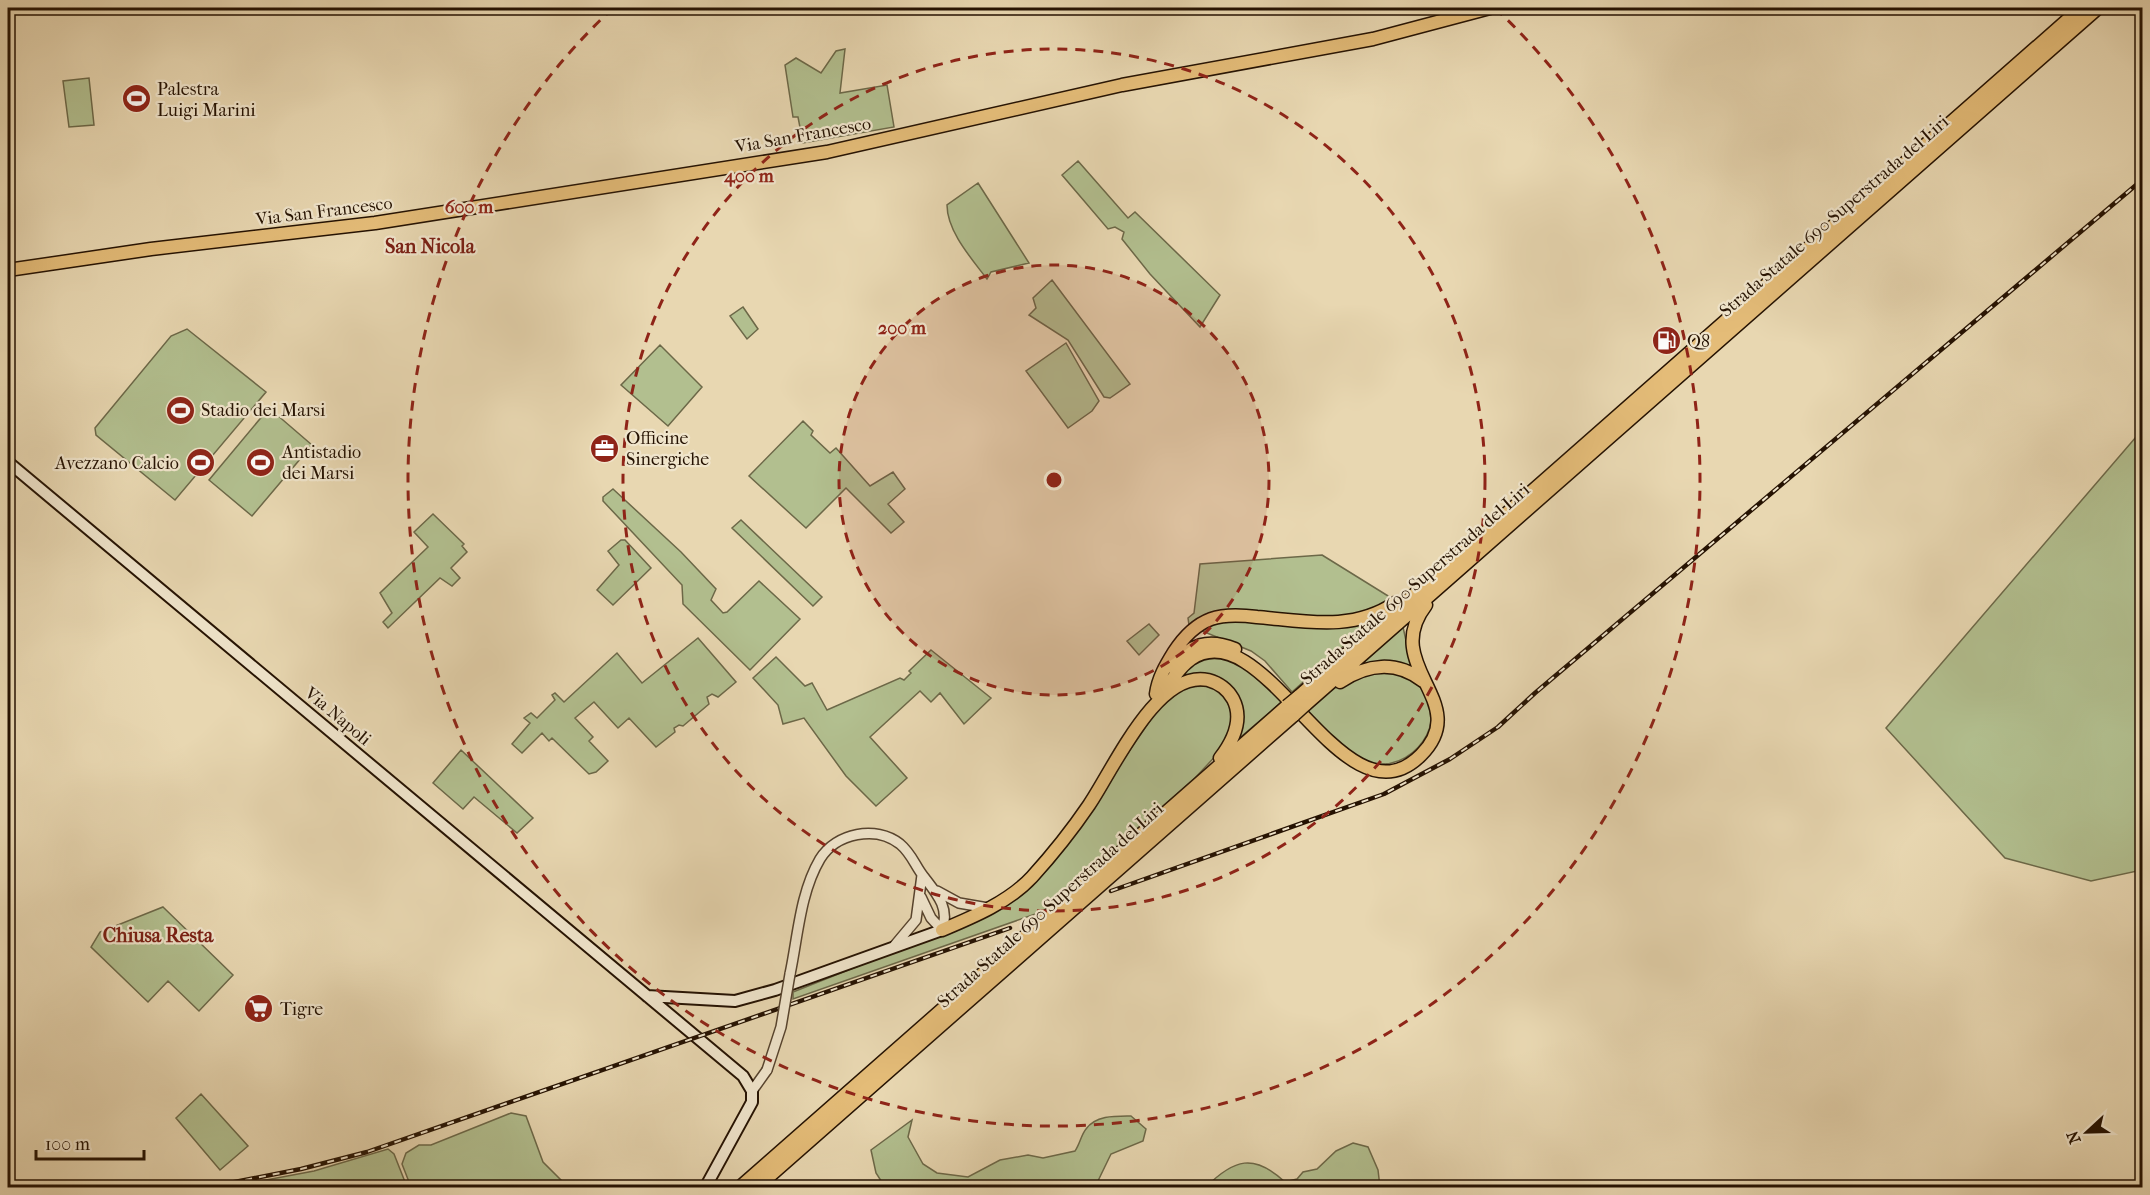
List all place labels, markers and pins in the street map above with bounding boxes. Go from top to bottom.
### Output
place label: Palestra Luigi Marini [157,79,256,121]
sports icon: Palestra Luigi Marini [120,83,152,115]
fuel station icon: Q8 [1650,325,1682,357]
place label: Q8 [1687,331,1710,352]
sports icon: Stadio dei Marsi [164,394,196,426]
place label: Stadio dei Marsi [201,400,326,421]
place label: Officine Sinergiche [626,428,709,470]
office icon: Officine Sinergiche [589,432,621,464]
place label: Antistadio dei Marsi [281,442,361,484]
sports icon: Antistadio dei Marsi [245,446,277,478]
sports icon: Avezzano Calcio [184,447,216,479]
place label: Avezzano Calcio [54,453,179,474]
centre of rings [1044,470,1064,490]
supermarket icon: Tigre [243,993,275,1025]
place label: Tigre [280,999,323,1020]

